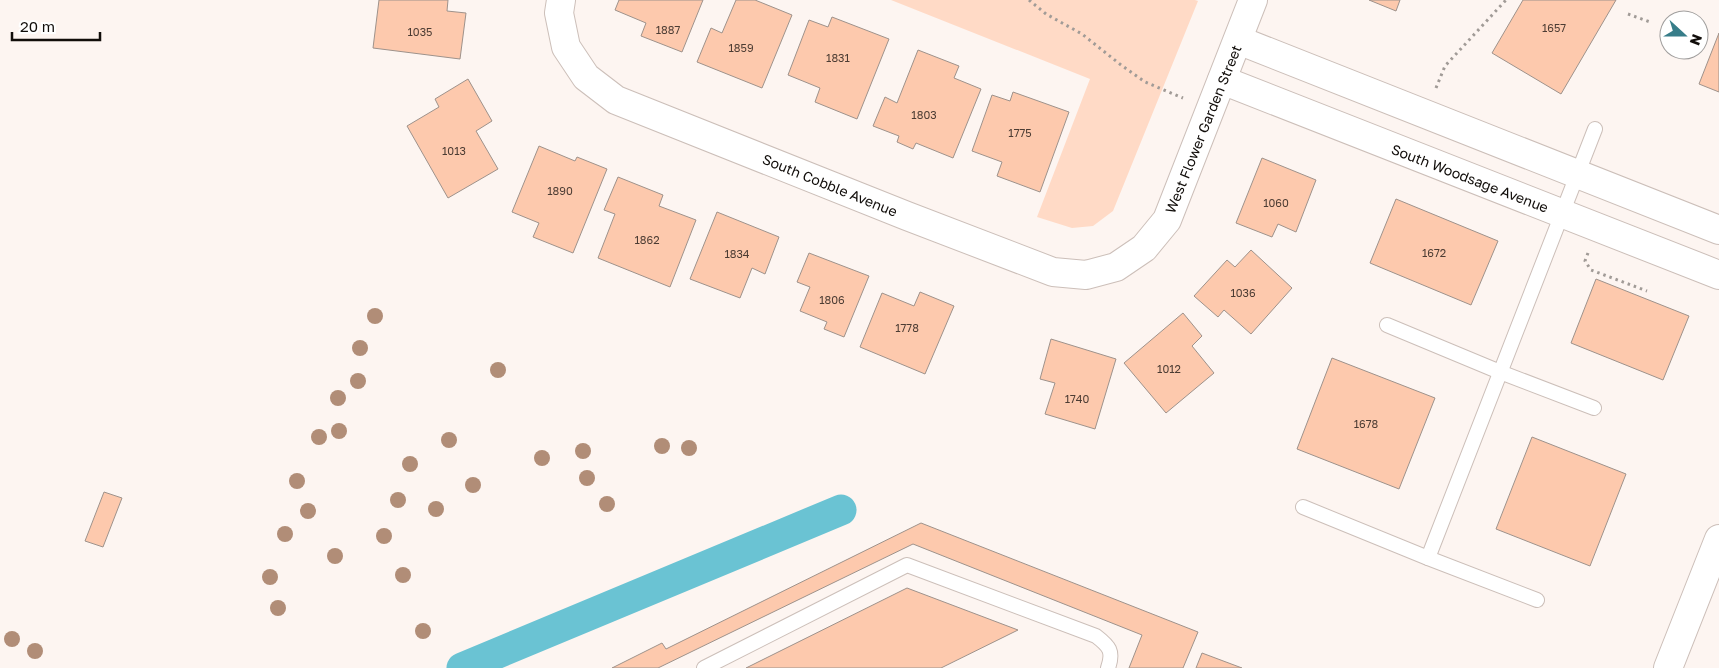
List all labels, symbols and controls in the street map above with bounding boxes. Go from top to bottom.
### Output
scale bar [12,10,100,42]
north arrow [1659,10,1709,60]
text: 20 m [20,17,55,35]
house number: 1657 [1542,21,1566,34]
house number: 1887 [656,23,680,36]
house number: 1035 [408,25,432,38]
text: N [1687,32,1706,48]
house number: 1859 [728,41,754,54]
street label: West Flower Garden Street [1161,42,1245,216]
house number: 1831 [826,51,850,64]
house number: 1803 [911,108,937,121]
house number: 1775 [1008,126,1032,139]
street label: South Woodsage Avenue [1389,140,1551,216]
house number: 1013 [442,144,466,157]
street label: South Cobble Avenue [760,150,900,220]
house number: 1890 [547,184,573,197]
house number: 1060 [1263,196,1289,209]
house number: 1862 [634,233,660,246]
house number: 1672 [1422,246,1446,259]
house number: 1834 [724,247,750,260]
house number: 1036 [1230,286,1256,299]
house number: 1806 [819,293,845,306]
house number: 1778 [895,321,919,334]
house number: 1012 [1157,362,1181,375]
house number: 1740 [1065,392,1090,405]
house number: 1678 [1354,417,1379,430]

